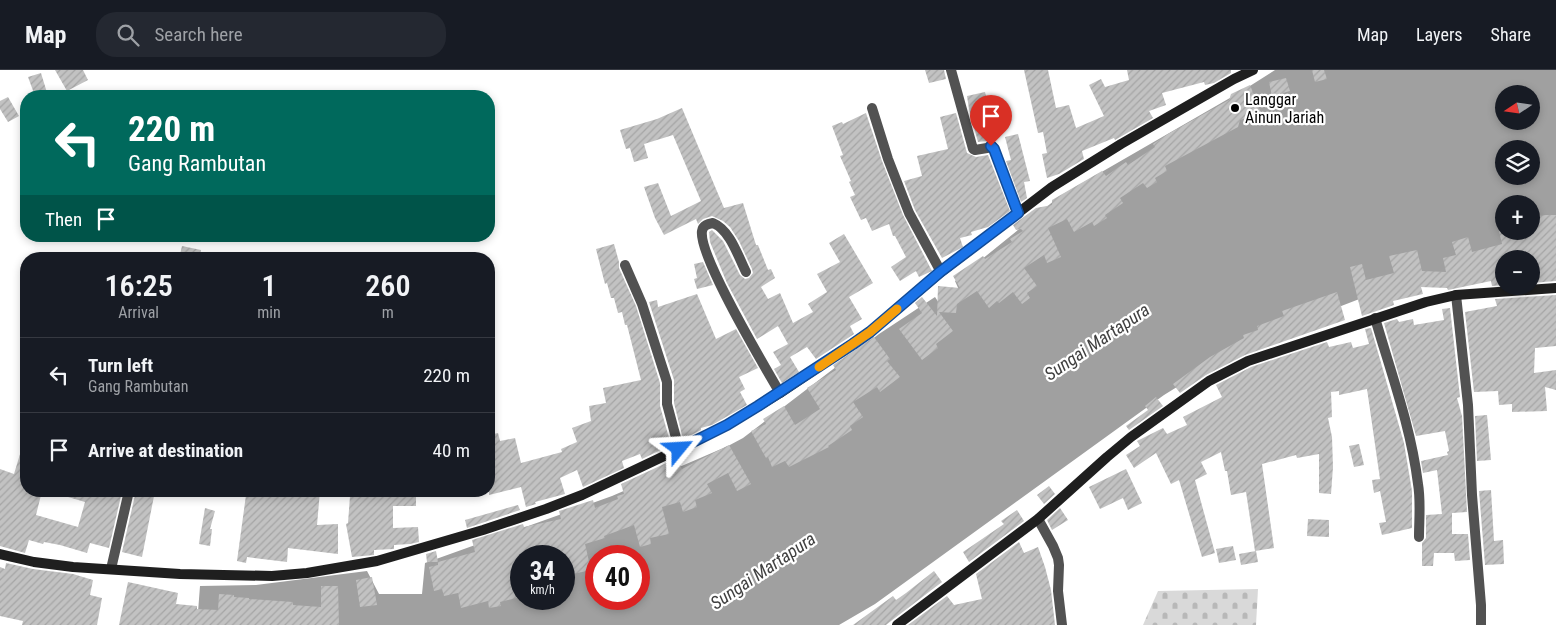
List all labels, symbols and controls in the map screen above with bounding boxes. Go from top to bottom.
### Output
search box [96,12,446,57]
text: Map [25,21,66,49]
icon: search [114,21,142,49]
text: Search here [154,23,243,46]
text: Map [1357,24,1388,45]
text: Layers [1416,24,1463,45]
text: Share [1491,24,1531,45]
north arrow [1495,85,1540,130]
map controls [1495,85,1540,295]
place label: Langgar Ainun Jariah [1245,90,1324,127]
pin [970,95,1012,146]
icon: arrive [977,102,1005,130]
marker: Langgar Ainun Jariah [1229,102,1241,114]
text: 220 m [128,109,215,150]
icon: left [45,110,110,175]
button: layers [1495,140,1540,185]
text: Gang Rambutan [128,151,266,176]
button: + [1495,195,1540,240]
icon: arrive [92,205,120,233]
text: Then [45,208,82,231]
button: − [1495,250,1540,295]
text: 16:25 [104,268,173,303]
text: 1 [261,268,277,303]
text: 260 [365,268,410,303]
water label: Sungai Martapura [1040,299,1153,384]
text: Arrival [118,303,159,322]
text: min [257,303,281,322]
text: m [382,303,394,322]
text: Turn left [88,354,153,377]
icon: left [45,361,73,389]
text: 220 m [423,364,470,387]
text: Gang Rambutan [88,377,188,396]
position arrow [652,422,704,474]
icon: arrive [45,436,73,464]
text: Arrive at destination [88,439,243,462]
text: 40 m [433,439,470,462]
water label: Sungai Martapura [706,528,819,613]
speed limit sign: 40 [585,545,650,610]
text: 34 [530,557,555,586]
text: km/h [530,583,555,597]

